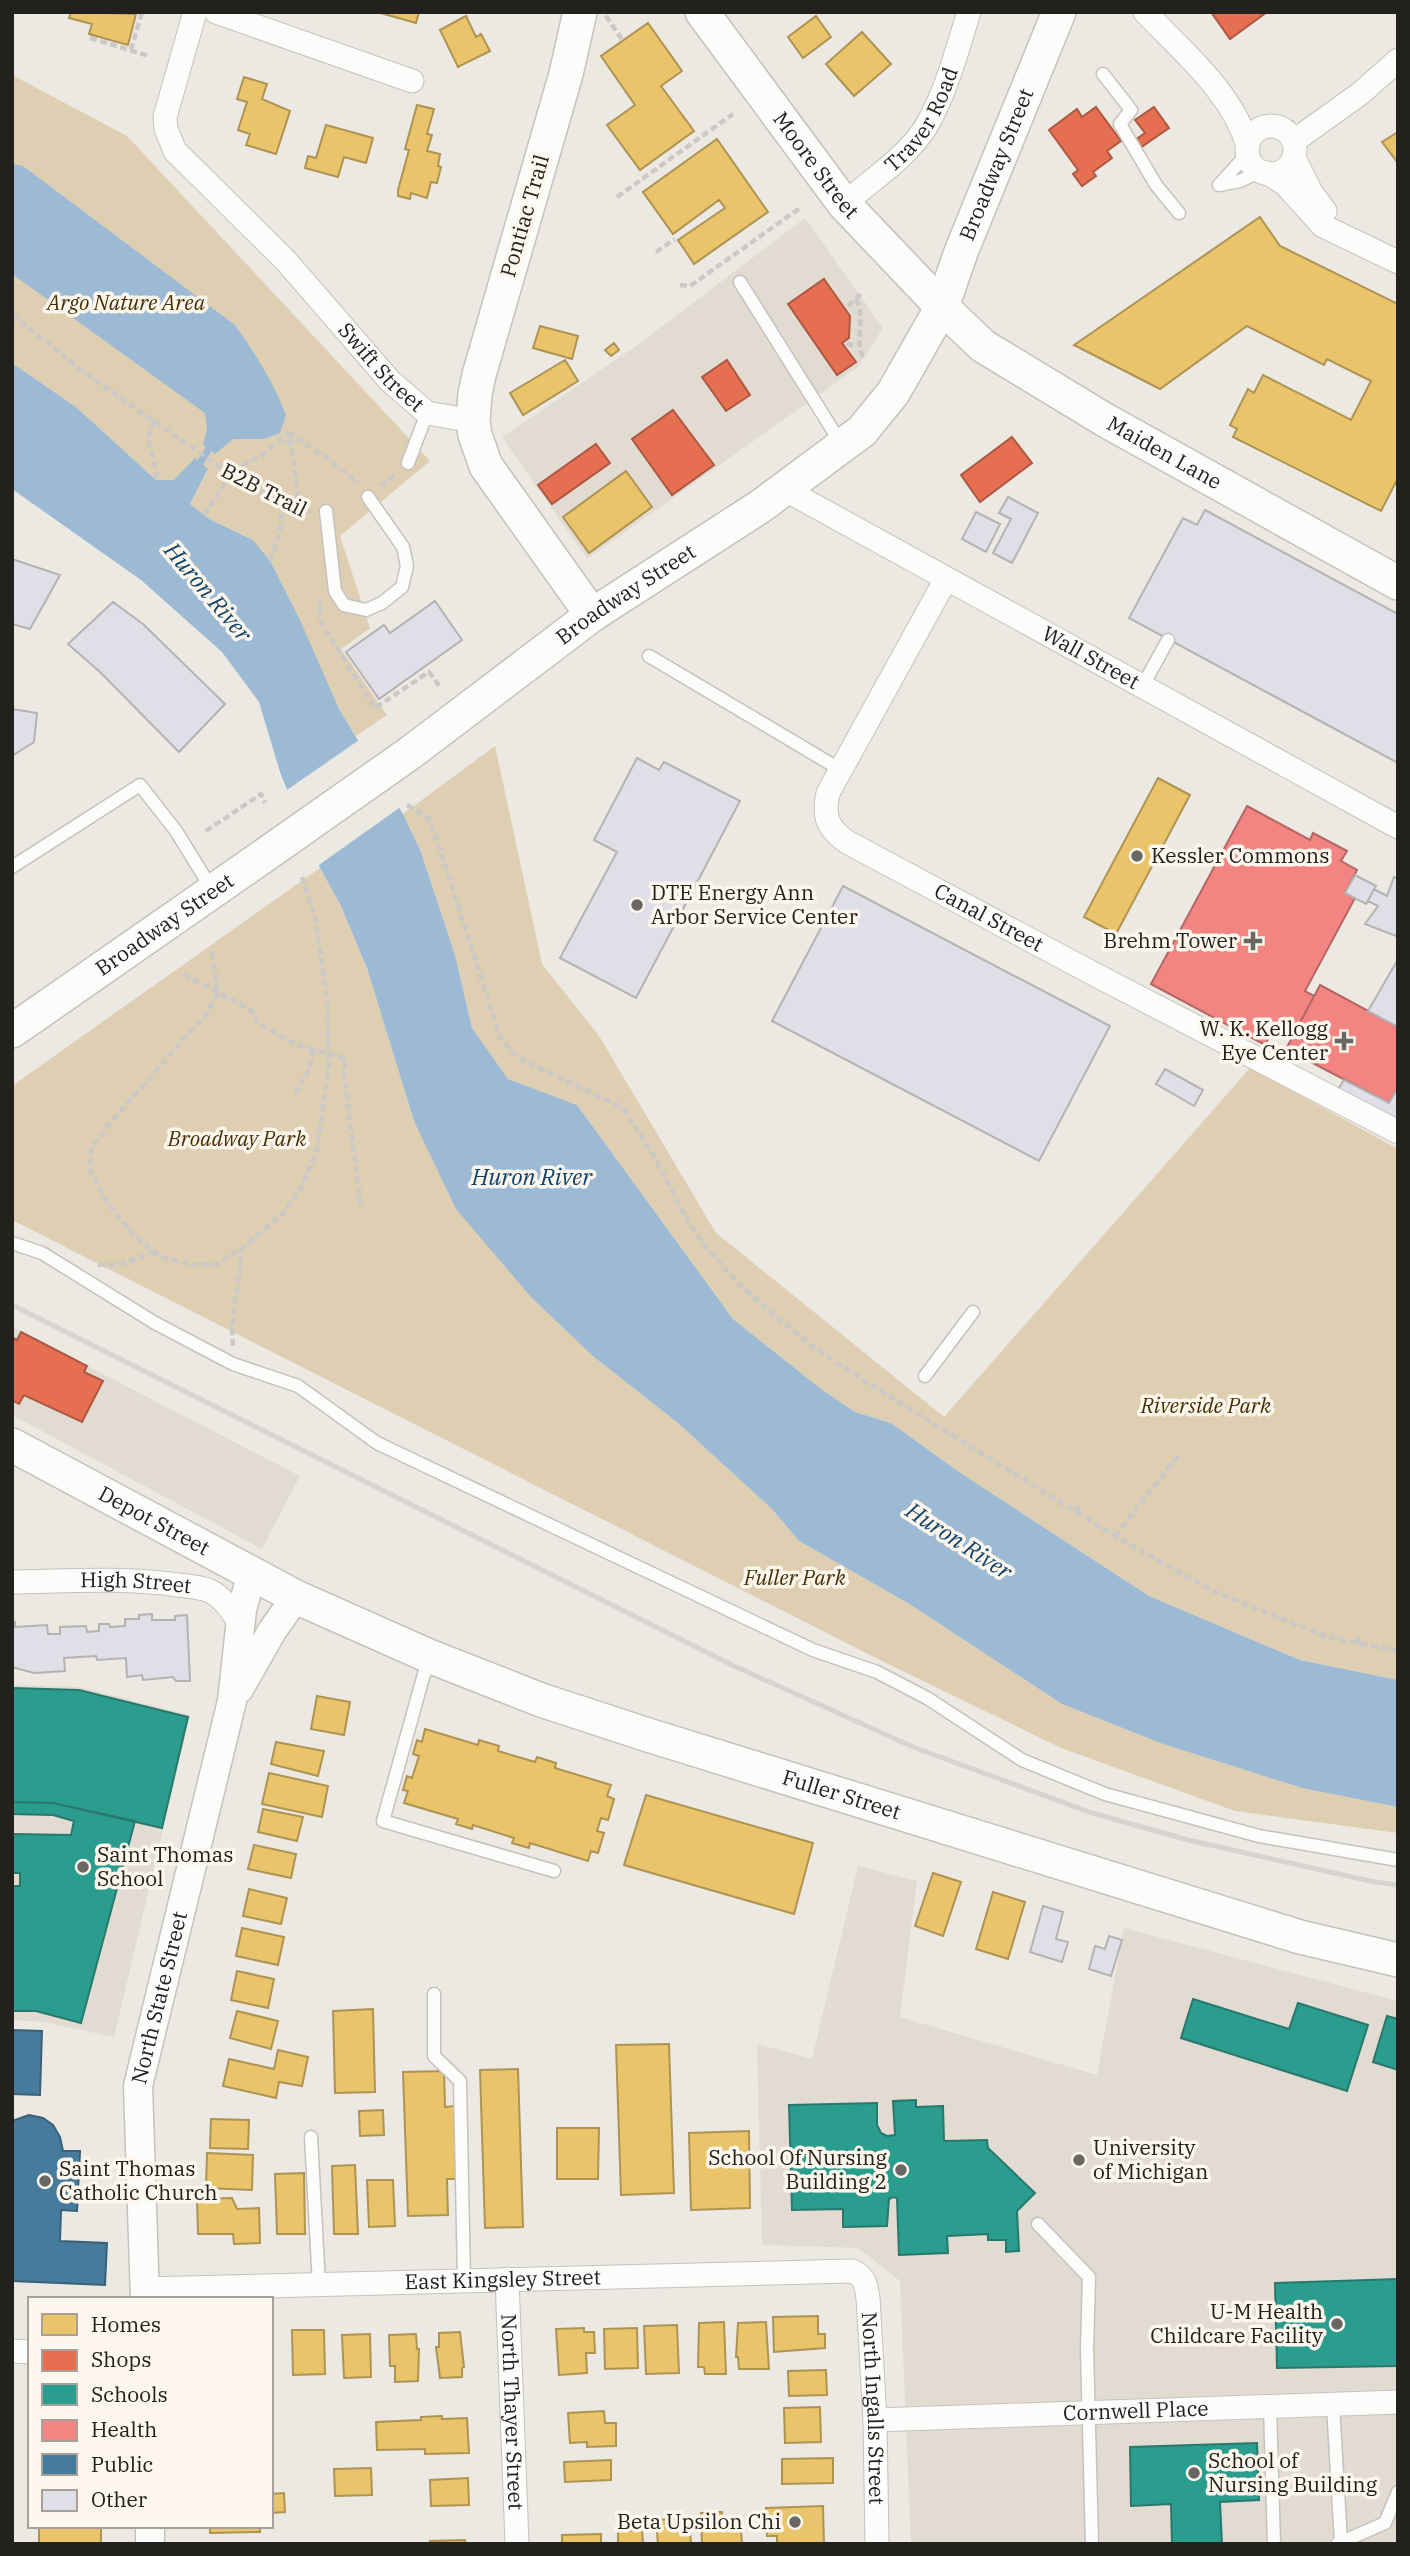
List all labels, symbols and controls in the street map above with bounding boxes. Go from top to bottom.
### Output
street label: Traver Road [878,63,964,178]
street label: Broadway Street [952,84,1039,245]
street label: Moore Street [767,106,866,224]
street label: Pontiac Trail [493,151,555,280]
park label: Argo Nature Area [45,288,206,316]
street label: Swift Street [332,316,431,418]
street label: Maiden Lane [1102,409,1227,495]
street label: B2B Trail [217,456,312,523]
water label: Huron River [158,535,260,648]
street label: Broadway Street [550,537,701,650]
street label: Wall Street [1037,619,1145,695]
place label: Kessler Commons [1151,841,1329,869]
marker: Kessler Commons [1129,848,1145,864]
street label: Broadway Street [90,866,239,982]
street label: Canal Street [930,876,1049,958]
place label: DTE Energy Ann Arbor Service Center [651,878,858,930]
marker: DTE Energy Ann Arbor Service Center [629,897,645,913]
place label: Brehm Tower [1103,926,1238,954]
marker: Brehm Tower [1243,931,1263,951]
place label: W. K. Kellogg Eye Center [1200,1014,1329,1066]
marker: W. K. Kellogg Eye Center [1334,1031,1354,1051]
park label: Broadway Park [167,1124,307,1152]
water label: Huron River [471,1161,593,1191]
park label: Riverside Park [1140,1391,1272,1419]
street label: Depot Street [94,1479,215,1561]
water label: Huron River [900,1494,1019,1586]
park label: Fuller Park [743,1563,847,1591]
street label: High Street [80,1565,193,1599]
street label: Fuller Street [779,1762,904,1825]
place label: Saint Thomas School [97,1840,234,1892]
marker: Saint Thomas School [75,1859,91,1875]
street label: North State Street [124,1908,193,2087]
place label: University of Michigan [1093,2133,1209,2185]
place label: School Of Nursing Building 2 [708,2143,888,2195]
marker: University of Michigan [1071,2152,1087,2168]
place label: Saint Thomas Catholic Church [59,2154,218,2206]
marker: School Of Nursing Building 2 [893,2162,909,2178]
marker: Saint Thomas Catholic Church [37,2173,53,2189]
street label: East Kingsley Street [404,2262,601,2295]
legend [28,2297,273,2528]
place label: U-M Health Childcare Facility [1150,2297,1324,2349]
text: Homes [91,2310,161,2338]
street label: North Ingalls Street [856,2311,891,2505]
street label: North Thayer Street [495,2313,531,2511]
marker: U-M Health Childcare Facility [1329,2316,1345,2332]
text: Shops [91,2345,151,2373]
text: Schools [91,2380,168,2408]
street label: Cornwell Place [1063,2394,1209,2427]
text: Health [91,2415,157,2443]
place label: School of Nursing Building [1208,2446,1378,2498]
text: Public [91,2450,153,2478]
marker: School of Nursing Building [1186,2465,1202,2481]
text: Other [91,2485,148,2513]
place label: Beta Upsilon Chi [617,2507,781,2535]
marker: Beta Upsilon Chi [787,2514,803,2530]

